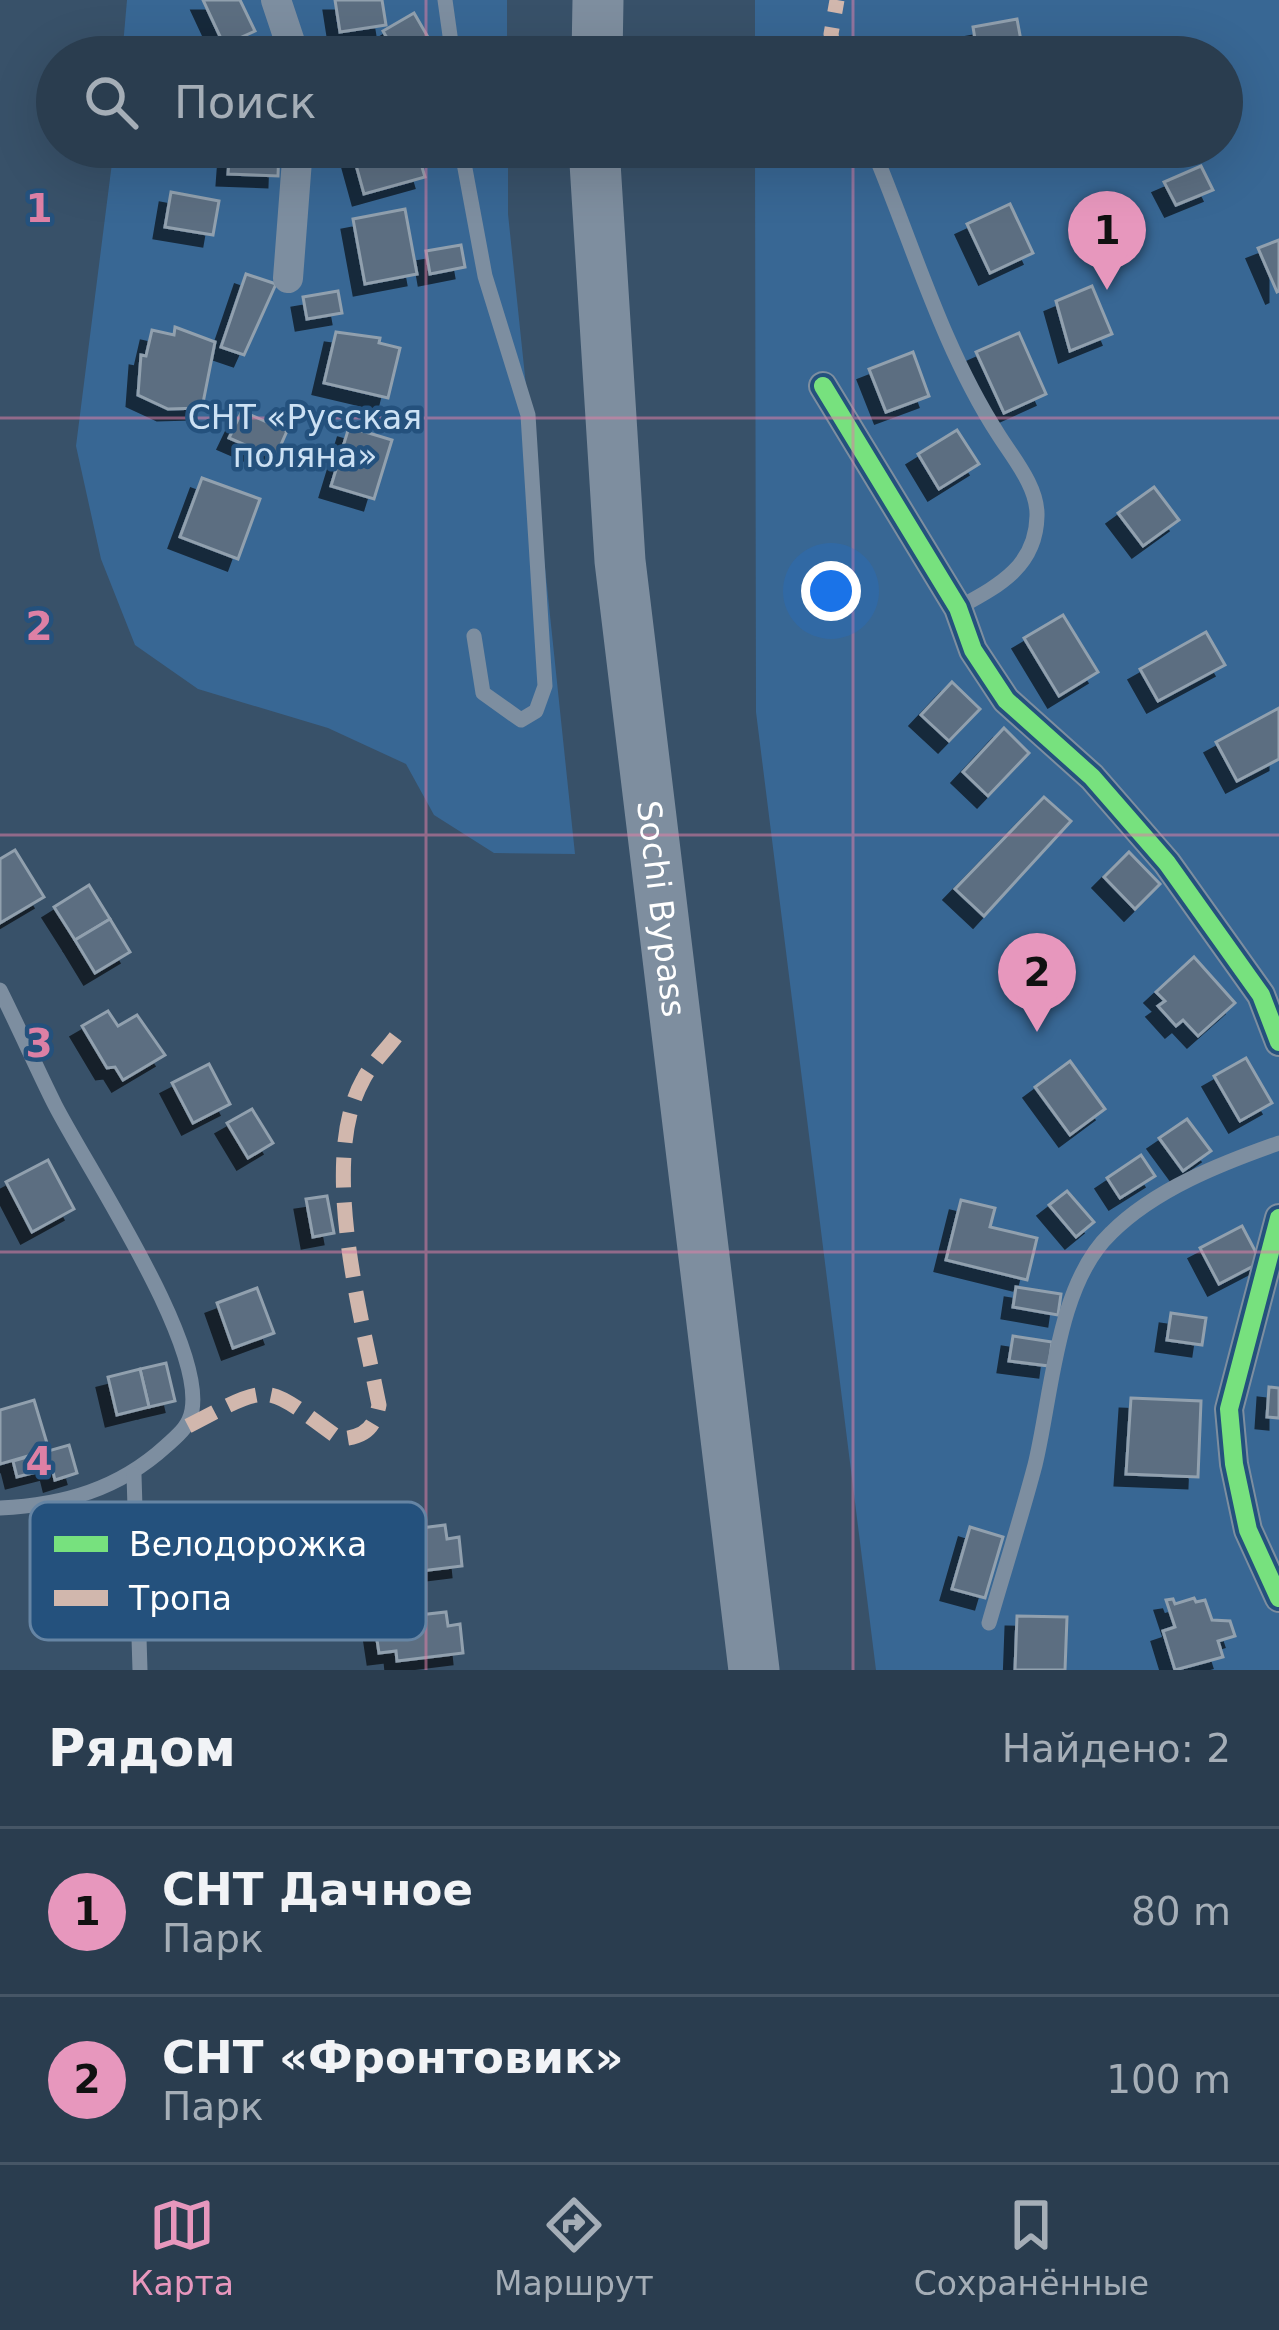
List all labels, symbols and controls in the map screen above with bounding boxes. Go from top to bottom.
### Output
search box [36,36,1243,168]
icon: search [78,69,144,135]
text: Поиск [174,76,317,129]
text: 1 [25,186,53,231]
pin: 1 [1068,191,1146,290]
park label: СНТ «Русская поляна» [188,398,422,475]
your location [801,561,861,621]
text: 2 [25,604,53,649]
street label: Sochi Bypass [630,798,694,1019]
pin: 2 [998,933,1076,1032]
text: 3 [25,1021,53,1066]
text: 4 [25,1439,53,1484]
legend [30,1502,426,1640]
text: Велодорожка [129,1525,367,1564]
text: Тропа [128,1579,232,1618]
text: Рядом [48,1719,236,1778]
text: Найдено: 2 [1002,1726,1231,1771]
text: СНТ Дачное [162,1863,473,1916]
text: 1 [73,1889,101,1934]
text: 80 m [1131,1889,1231,1934]
text: Парк [162,1916,264,1961]
text: СНТ «Фронтовик» [162,2031,624,2084]
text: 2 [73,2057,101,2102]
text: 100 m [1106,2057,1231,2102]
text: Парк [162,2084,264,2129]
tab: Карта [130,2192,234,2303]
tab: Маршрут [494,2192,654,2303]
tab: Сохранённые [914,2192,1149,2303]

